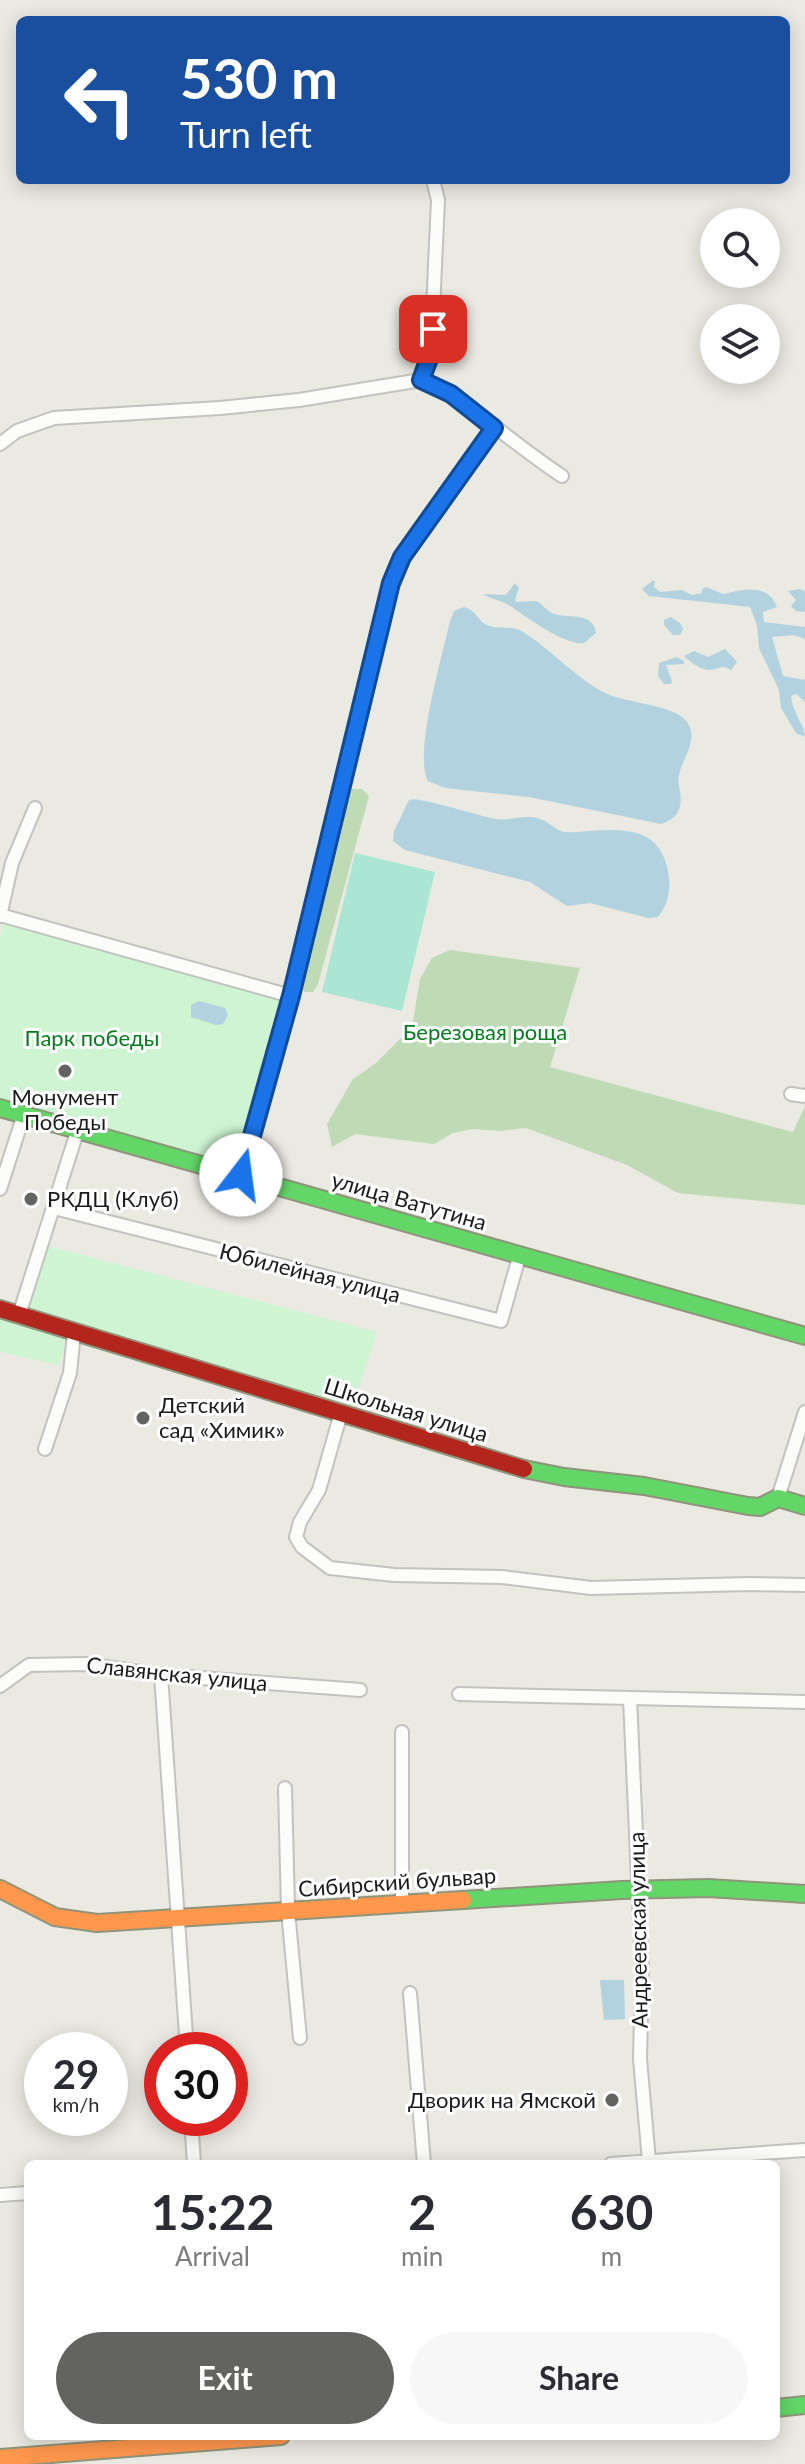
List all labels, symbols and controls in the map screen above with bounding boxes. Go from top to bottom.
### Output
text: 530 m [180,44,338,111]
icon: left [48,48,152,152]
text: Turn left [180,112,312,156]
map controls [700,208,780,384]
button: search [700,208,780,288]
pin [399,295,467,363]
button: layers [700,304,780,384]
icon: arrive [411,307,455,351]
park label: Березовая роща [403,1018,567,1045]
park label: Парк победы [25,1024,159,1051]
marker: Монумент Победы [56,1062,74,1080]
place label: Монумент Победы [12,1083,118,1135]
position arrow [199,1133,283,1217]
street label: улица Ватутина [329,1165,490,1236]
place label: РКДЦ (Клуб) [47,1185,179,1212]
marker: РКДЦ (Клуб) [22,1190,40,1208]
street label: Юбилейная улица [217,1237,403,1308]
street label: Школьная улица [321,1372,491,1447]
place label: Детский сад «Химик» [159,1391,285,1443]
marker: Детский сад «Химик» [134,1409,152,1427]
street label: Славянская улица [85,1651,269,1696]
street label: Андреевская улица [622,1831,653,2029]
street label: Сибирский бульвар [297,1861,497,1902]
speed limit sign: 30 [144,2032,248,2136]
text: 29 [53,2050,99,2098]
place label: Дворик на Ямской [408,2086,596,2113]
marker: Дворик на Ямской [603,2091,621,2109]
text: km/h [53,2092,99,2116]
text: 15:22 [151,2183,274,2240]
text: 2 [408,2183,436,2240]
text: 630 [570,2183,653,2240]
text: Arrival [175,2240,250,2272]
text: min [401,2240,443,2272]
text: m [601,2240,622,2272]
button: Exit [56,2332,394,2424]
button: Share [410,2332,748,2424]

